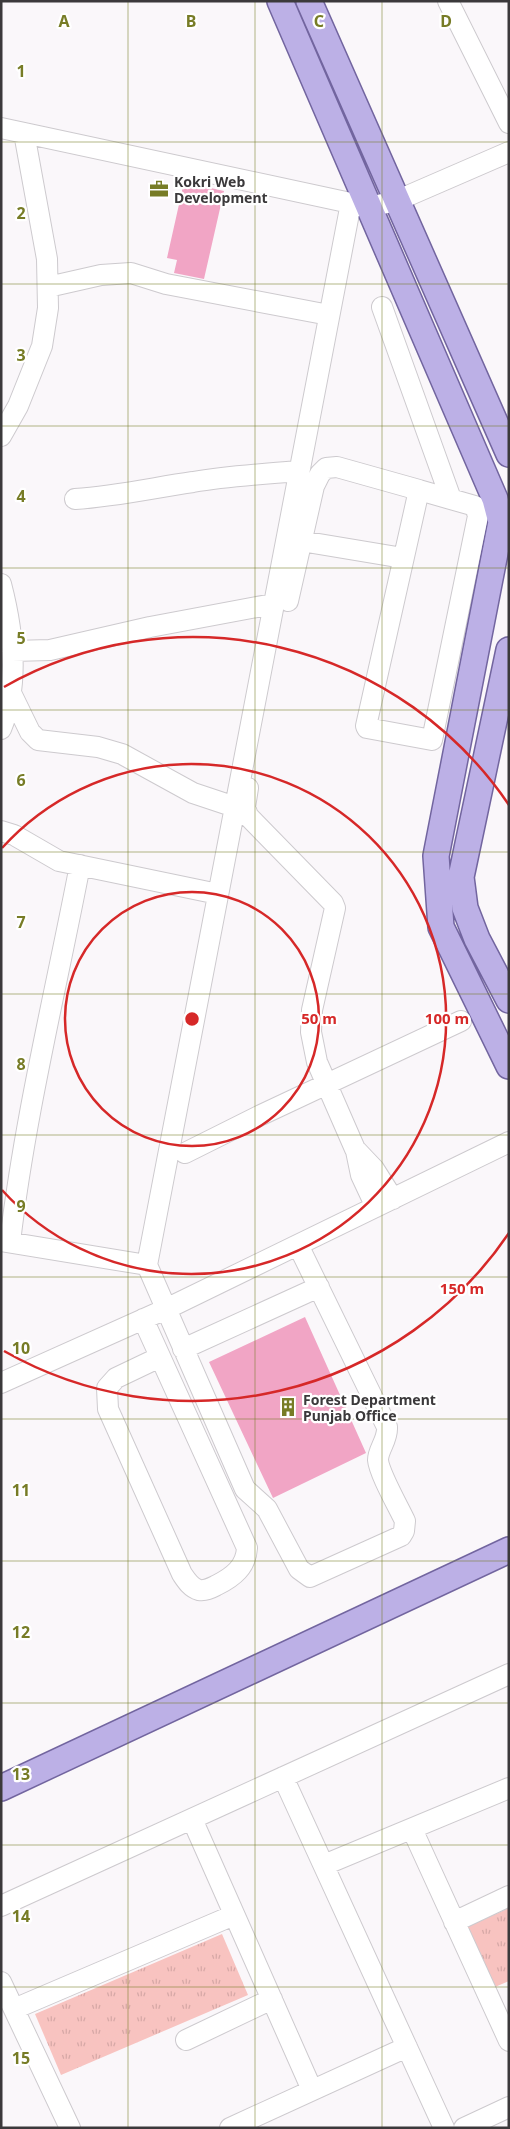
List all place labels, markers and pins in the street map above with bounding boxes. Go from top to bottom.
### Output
place label: Kokri Web Development [174,172,268,207]
office icon: Kokri Web Development [148,178,170,200]
centre of rings [183,1010,201,1028]
place label: Forest Department Punjab Office [303,1390,436,1425]
building icon: Forest Department Punjab Office [277,1396,299,1418]

